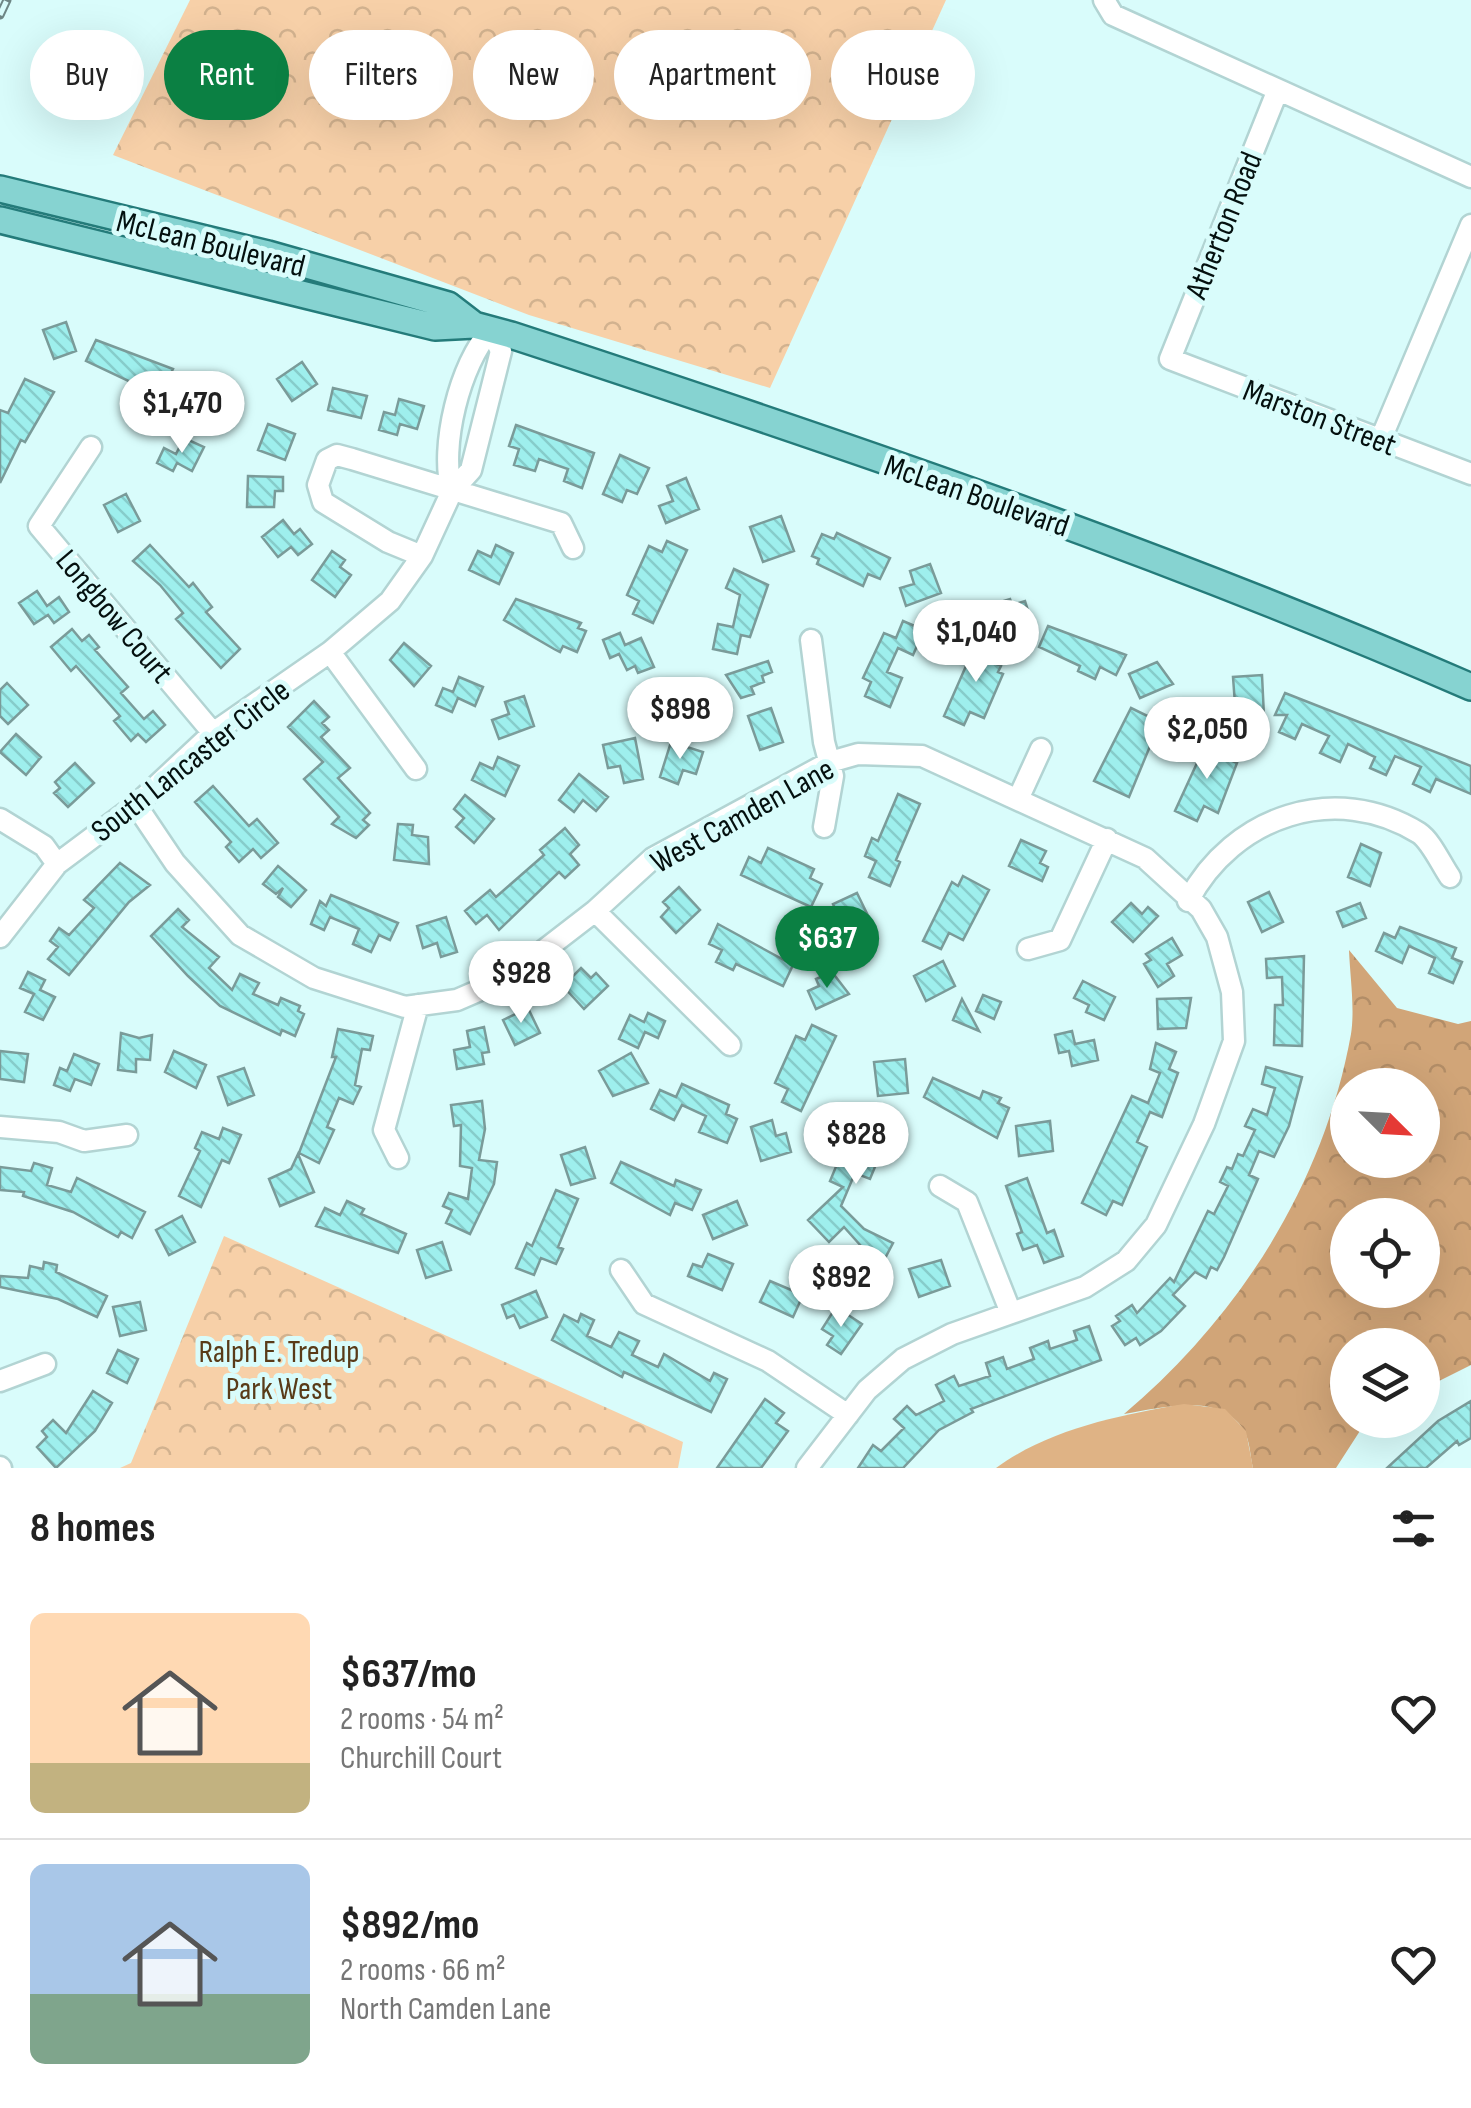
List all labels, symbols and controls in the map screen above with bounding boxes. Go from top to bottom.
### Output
chip: Buy [30,30,144,120]
chip: Rent [164,30,289,120]
chip: Filters [309,30,453,120]
chip: New [473,30,594,120]
chip: Apartment [614,30,811,120]
chip: House [831,30,975,120]
street label: Atherton Road [1177,147,1271,305]
street label: McLean Boulevard [112,202,309,287]
pin: $1,470 [101,371,263,456]
street label: Marston Street [1238,371,1401,465]
text: $1,470 [142,384,222,423]
street label: McLean Boulevard [879,447,1074,546]
street label: Longbow Court [47,542,181,692]
pin: $1,040 [895,600,1057,685]
text: $1,040 [935,613,1017,652]
street label: South Lancaster Circle [84,672,298,851]
pin: $898 [621,677,739,762]
text: $898 [649,690,711,729]
pin: $2,050 [1126,697,1288,782]
text: $2,050 [1166,710,1248,749]
street label: West Camden Lane [644,750,841,883]
pin: $637 [768,906,886,991]
text: $637 [797,919,857,958]
pin: $928 [462,941,580,1026]
text: $928 [491,954,551,993]
north arrow [1330,1068,1440,1178]
map controls [1330,1068,1440,1438]
pin: $828 [797,1102,915,1187]
text: $828 [826,1115,886,1154]
button: locate [1330,1198,1440,1308]
pin: $892 [782,1245,900,1330]
text: $892 [811,1258,871,1297]
button: layers [1330,1328,1440,1438]
park label: Ralph E. Tredup Park West [198,1333,360,1409]
icon: filters [1386,1501,1441,1556]
text: 8 homes [30,1503,155,1554]
text: $637/mo [340,1649,477,1700]
icon: home [110,1653,230,1773]
icon: heart [1386,1686,1441,1741]
text: 2 rooms · 54 m² [340,1700,504,1739]
text: Churchill Court [340,1739,502,1778]
text: $892/mo [340,1900,479,1951]
icon: home [110,1904,230,2024]
icon: heart [1386,1937,1441,1992]
text: 2 rooms · 66 m² [340,1951,506,1990]
text: North Camden Lane [340,1990,551,2029]

